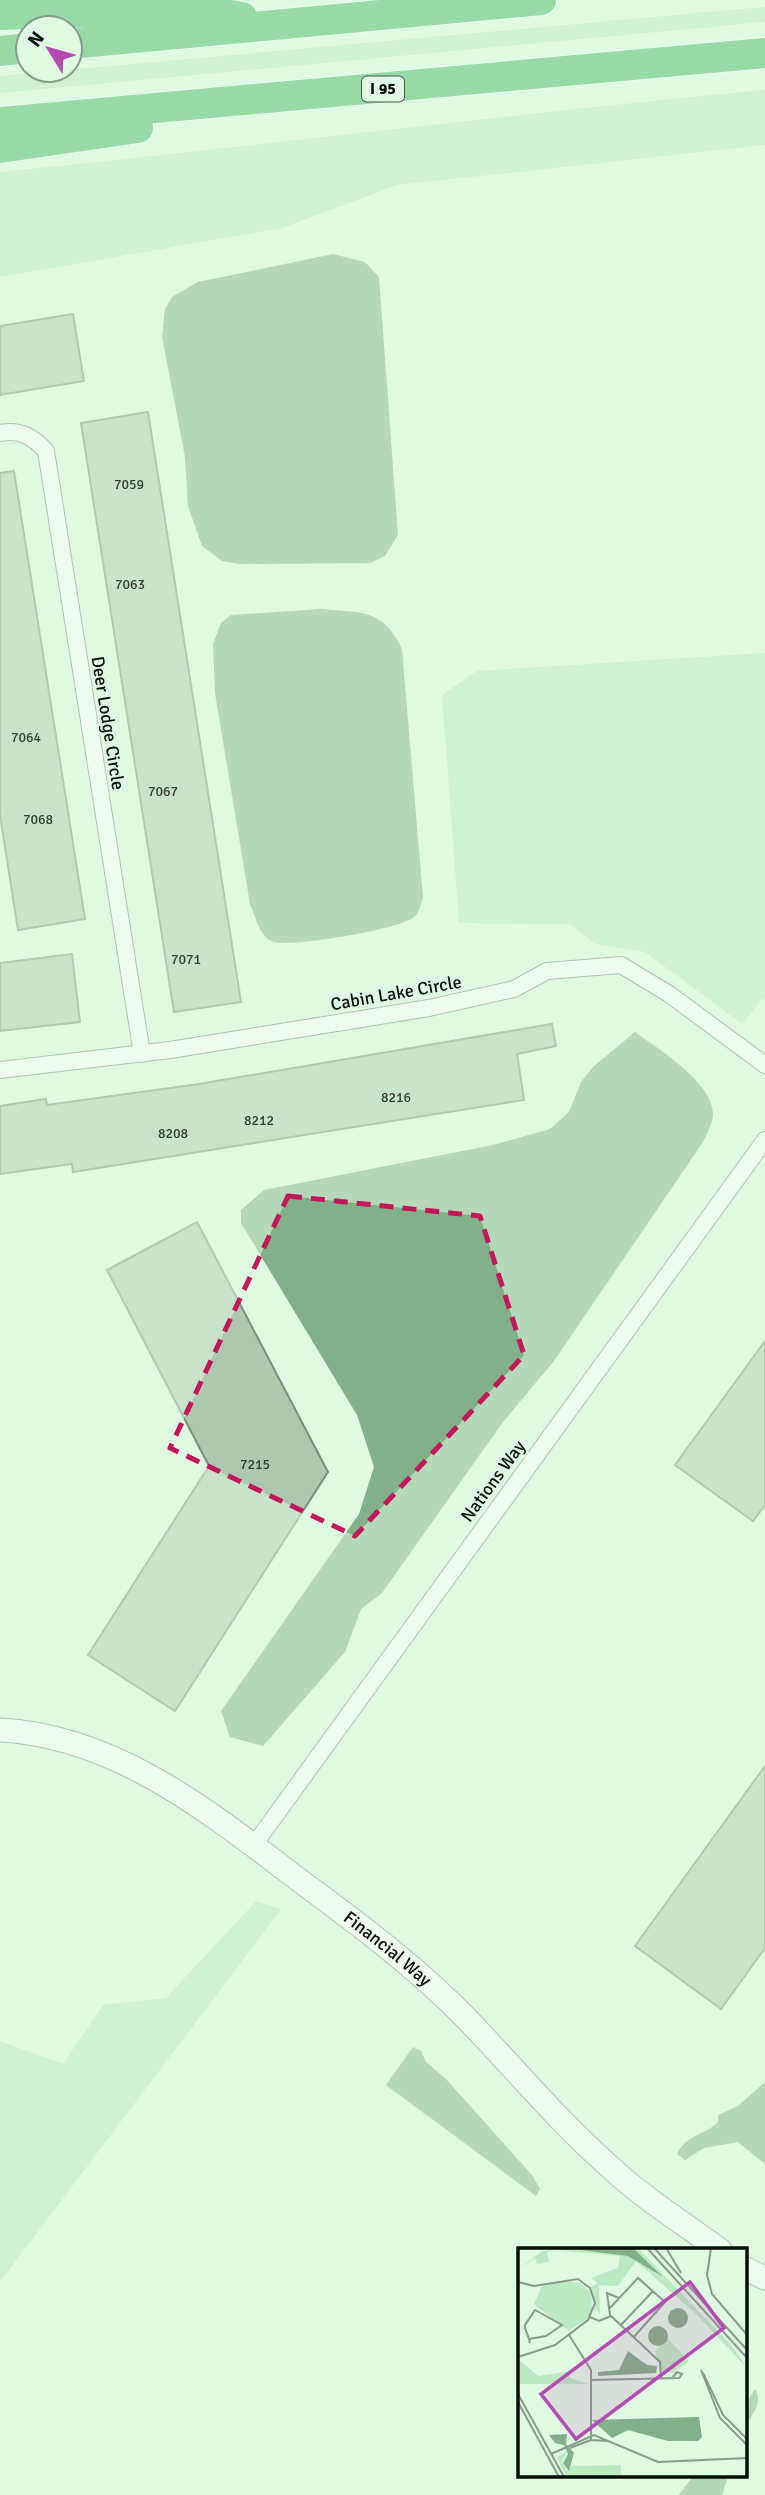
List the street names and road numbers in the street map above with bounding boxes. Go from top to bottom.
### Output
road number: I 95 [362,76,404,102]
street label: Deer Lodge Circle [87,655,129,791]
street label: Cabin Lake Circle [329,971,463,1015]
street label: Nations Way [456,1435,530,1526]
street label: Financial Way [339,1906,437,1991]

